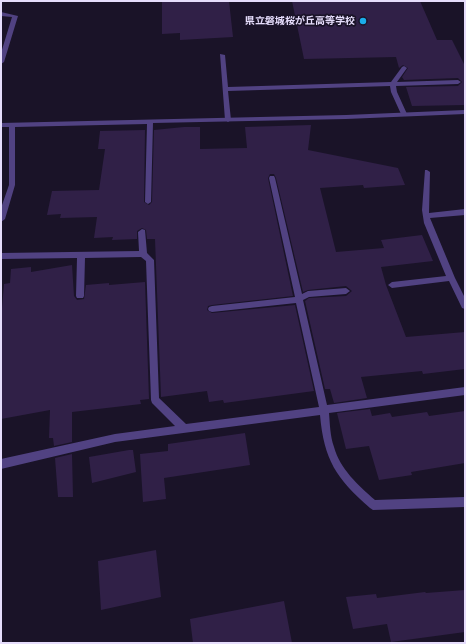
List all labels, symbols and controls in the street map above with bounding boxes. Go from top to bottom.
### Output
place label: 県立磐城桜が丘高等学校 [245,15,355,27]
marker: 県立磐城桜が丘高等学校 [358,16,368,26]

